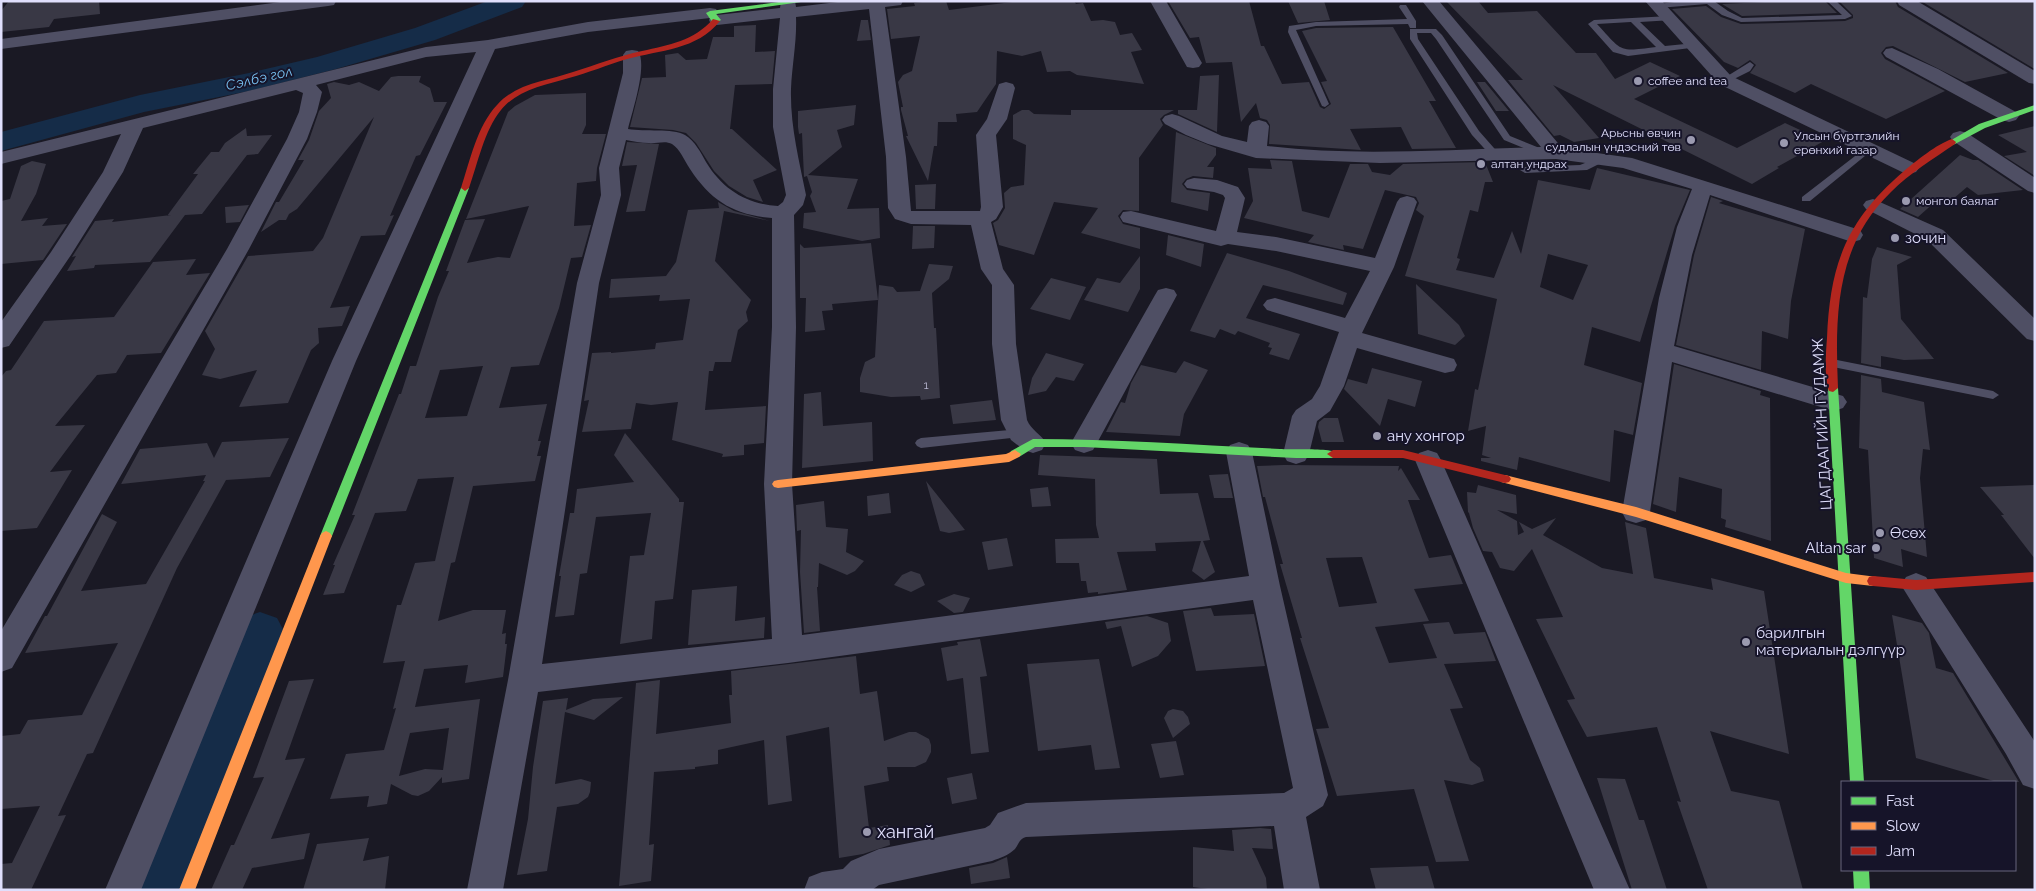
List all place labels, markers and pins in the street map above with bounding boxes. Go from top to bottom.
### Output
place label: coffee and tea [1648,74,1727,88]
marker: coffee and tea [1632,75,1644,87]
place label: Арьсны өвчин судлалын үндэсний төв [1545,126,1681,154]
place label: Улсын бүртгэлийн ерөнхий газар [1794,129,1899,157]
marker: Арьсны өвчин судлалын үндэсний төв [1685,134,1697,146]
marker: Улсын бүртгэлийн ерөнхий газар [1778,137,1790,149]
place label: алтан ундрах [1491,157,1567,171]
marker: алтан ундрах [1475,158,1487,170]
place label: монгол баялаг [1916,194,1999,208]
marker: монгол баялаг [1900,195,1912,207]
place label: зочин [1905,229,1946,247]
marker: зочин [1889,232,1901,244]
place label: ану хонгор [1387,427,1465,445]
marker: ану хонгор [1371,430,1383,442]
place label: Өсөх [1890,524,1926,542]
marker: Өсөх [1874,527,1886,539]
place label: Altan sar [1805,539,1867,557]
marker: Altan sar [1870,542,1882,554]
place label: барилгын материалын дэлгүүр [1756,624,1905,659]
marker: барилгын материалын дэлгүүр [1740,636,1752,648]
place label: хангай [877,821,934,842]
marker: хангай [861,826,873,838]

